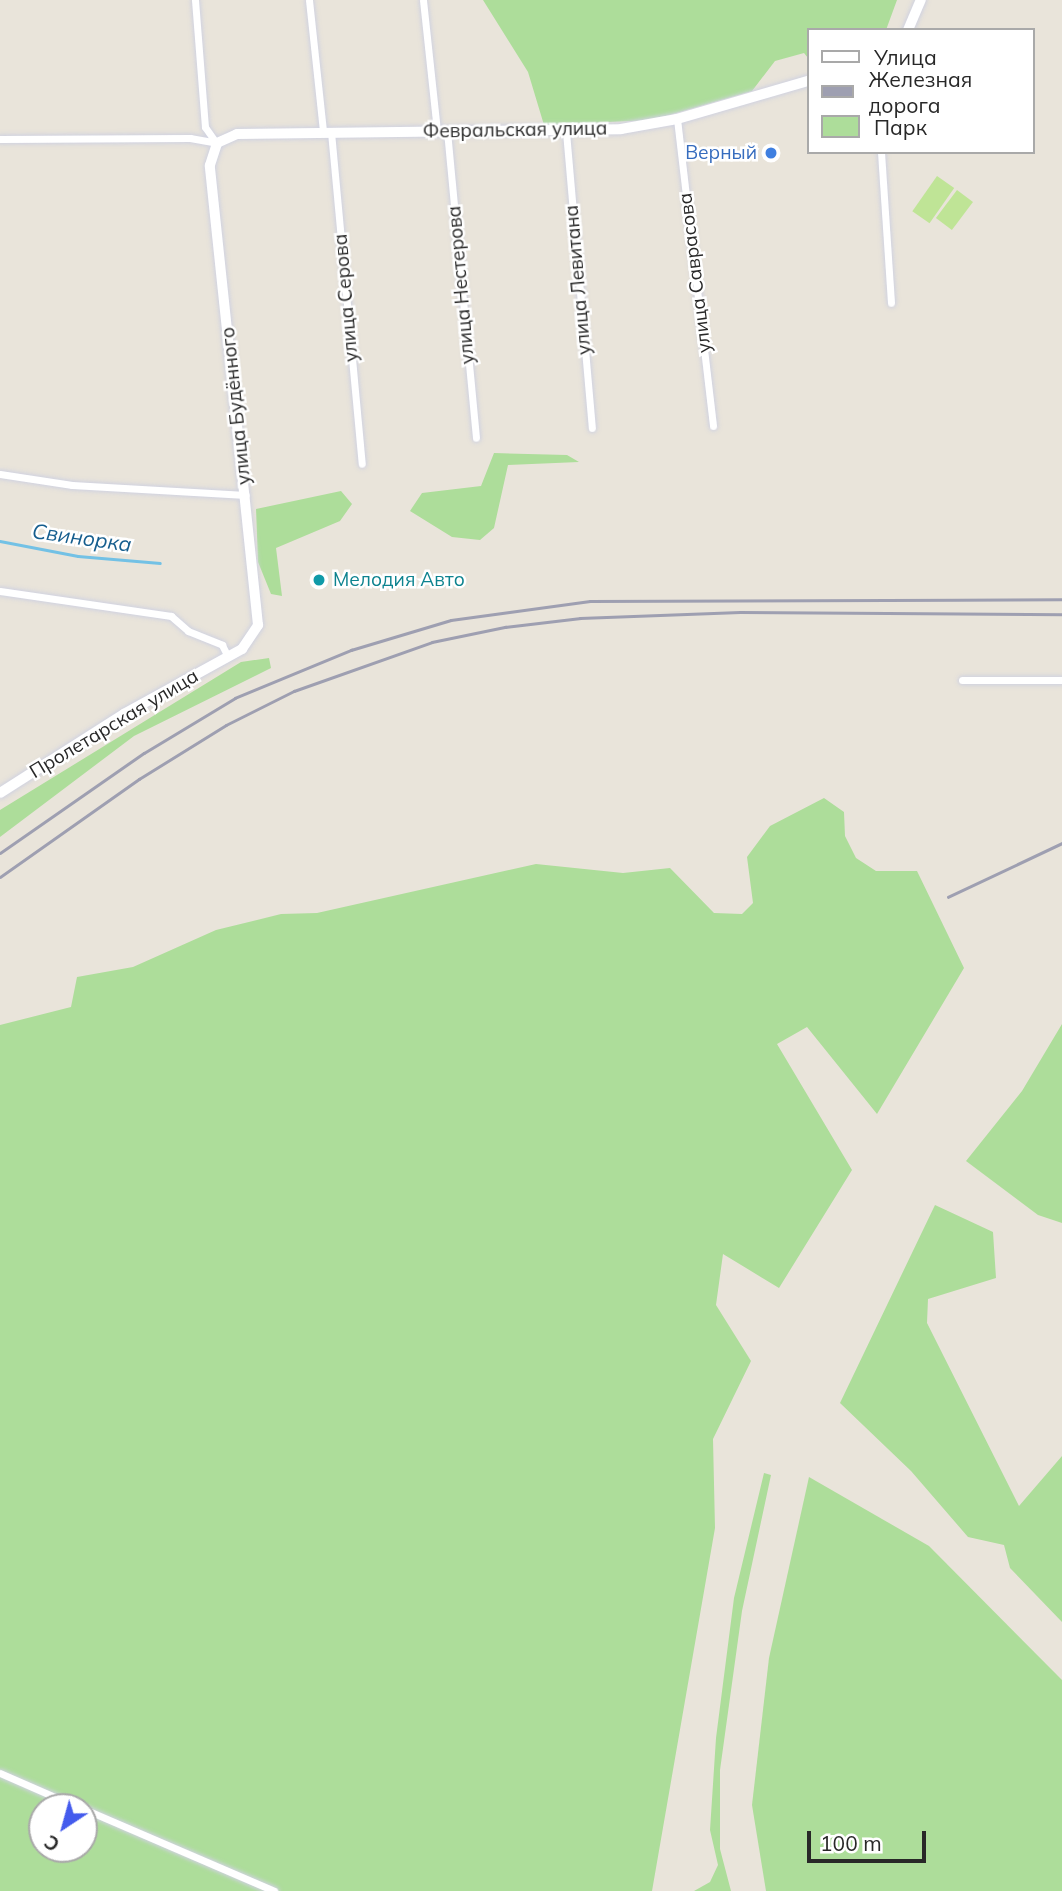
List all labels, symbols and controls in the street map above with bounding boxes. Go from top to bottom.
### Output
legend [806,28,1034,154]
text: Улица [874,44,937,70]
text: Железная дорога [868,66,972,118]
text: Парк [874,114,927,140]
street label: Февральская улица [423,117,607,143]
place label: Верный [685,142,757,164]
marker: Верный [763,145,779,161]
street label: улица Саврасова [674,192,716,354]
street label: улица Левитана [560,204,596,356]
street label: улица Нестерова [443,205,479,365]
street label: улица Серова [329,233,363,363]
street label: улица Будённого [216,326,256,486]
water label: Свинорка [31,518,133,556]
place label: Мелодия Авто [333,569,465,591]
marker: Мелодия Авто [311,572,327,588]
street label: Пролетарская улица [26,665,202,783]
north arrow [28,1793,98,1863]
scale bar [810,1818,929,1862]
text: С [40,1830,64,1857]
text: 100 m [820,1830,882,1856]

